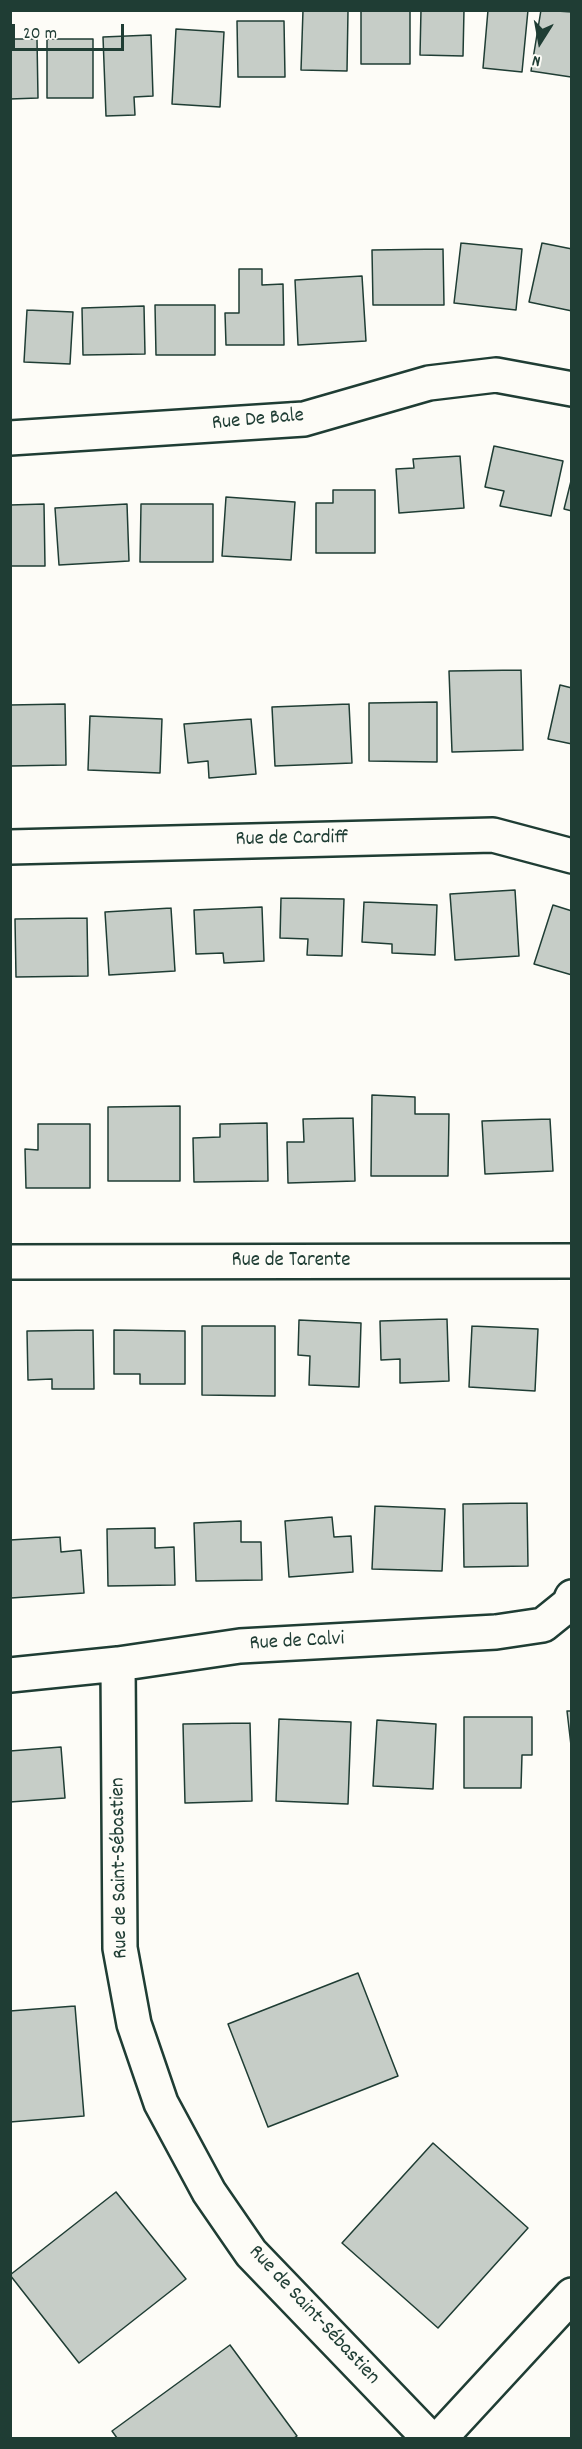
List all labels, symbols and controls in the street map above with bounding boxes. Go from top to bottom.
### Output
scale bar [15,12,128,50]
north arrow [510,12,570,72]
text: 20 m [23,22,57,47]
text: N [530,48,543,72]
street label: Rue De Bale [211,404,305,438]
street label: Rue de Cardiff [235,826,349,854]
street label: Rue de Tarente [231,1249,351,1275]
street label: Rue de Calvi [249,1628,345,1658]
street label: Rue de Saint-Sébastien [107,1777,135,1959]
street label: Rue de Saint-Sébastien [242,2241,384,2391]

